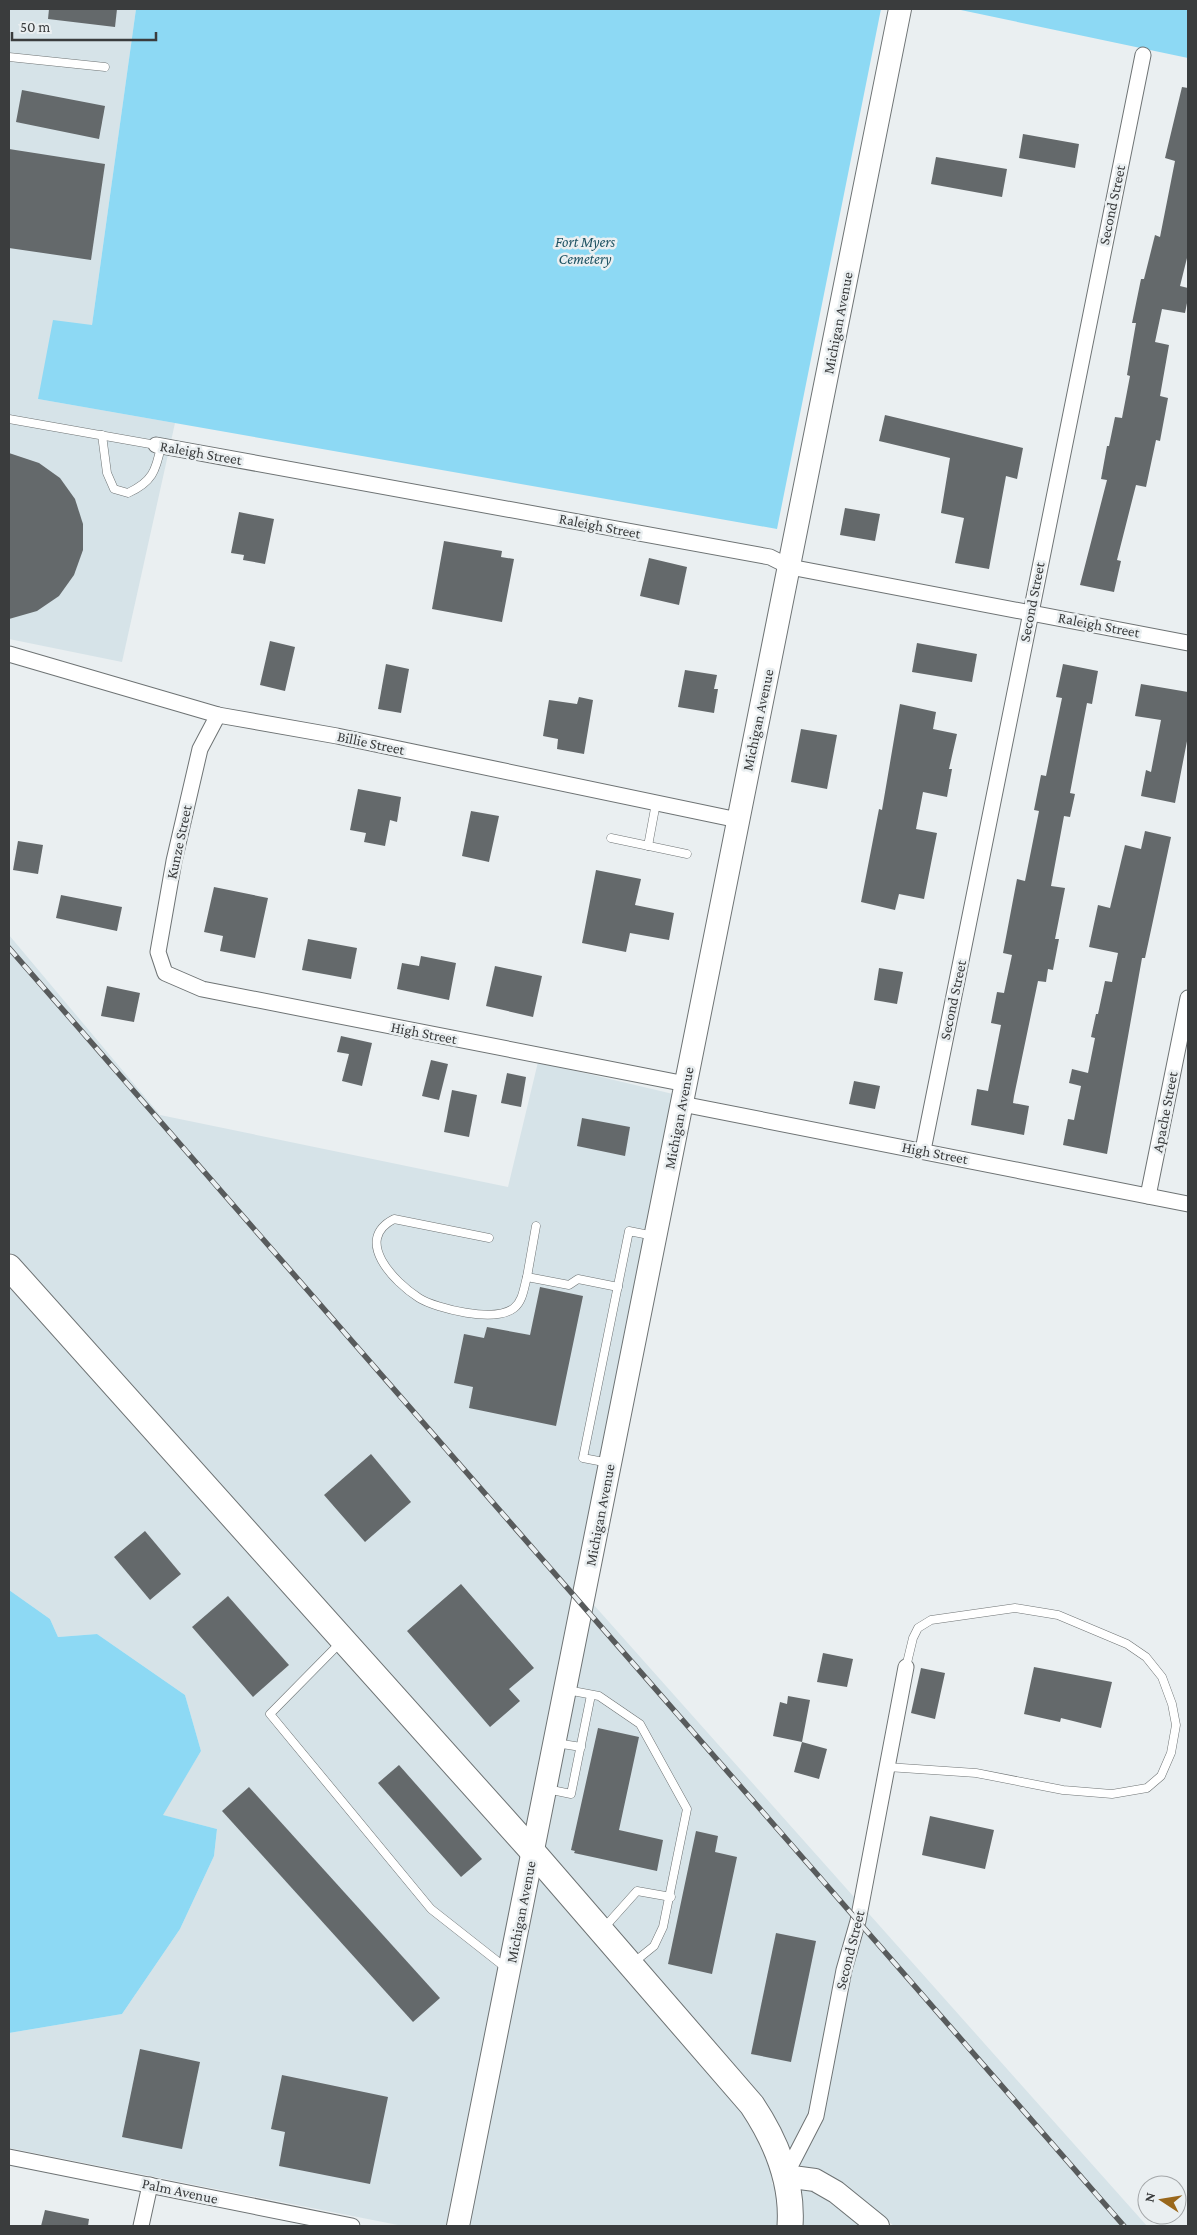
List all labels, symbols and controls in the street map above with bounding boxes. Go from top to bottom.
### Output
scale bar [12,10,156,42]
text: 50 m [20,19,50,35]
street label: Second Street [1096,163,1128,246]
park label: Fort Myers Cemetery [555,234,615,268]
street label: Michigan Avenue [820,270,857,376]
street label: Raleigh Street [159,438,244,469]
street label: Raleigh Street [558,510,643,543]
street label: Second Street [1016,560,1048,643]
street label: Raleigh Street [1057,609,1142,642]
street label: Michigan Avenue [739,667,778,773]
street label: Billie Street [336,728,407,758]
street label: Kunze Street [163,803,195,880]
street label: Second Street [937,958,969,1041]
street label: High Street [389,1019,459,1048]
street label: Michigan Avenue [661,1065,698,1171]
street label: Apache Street [1149,1069,1182,1154]
street label: High Street [900,1139,970,1168]
street label: Michigan Avenue [582,1462,619,1568]
street label: Michigan Avenue [503,1859,540,1965]
street label: Second Street [832,1908,868,1991]
street label: Palm Avenue [141,2175,220,2207]
north arrow [1137,2175,1187,2225]
text: N [1140,2191,1158,2204]

